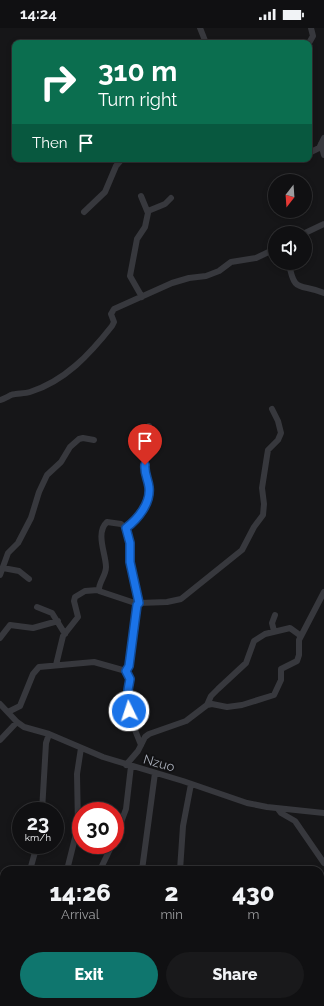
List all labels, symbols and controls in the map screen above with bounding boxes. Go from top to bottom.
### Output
text: 14:24 [20,5,57,23]
text: 310 m [98,55,177,88]
icon: right [32,56,84,108]
text: Turn right [98,89,177,110]
icon: arrive [75,132,97,154]
text: Then [32,134,67,152]
north arrow [268,174,312,218]
map controls [268,174,312,270]
button: sound [268,226,312,270]
pin [128,424,162,465]
icon: arrive [134,430,156,452]
position arrow [108,690,150,732]
street label: Nzuo [142,751,177,775]
speed limit sign: 30 [72,802,124,854]
text: 23 [27,811,49,835]
text: km/h [25,832,51,843]
text: 14:26 [49,878,111,907]
text: 2 [165,878,179,907]
text: 430 [232,878,275,907]
text: Arrival [61,907,99,922]
text: min [160,907,183,922]
text: m [247,907,259,922]
button: Exit [20,952,158,998]
button: Share [166,952,304,998]

